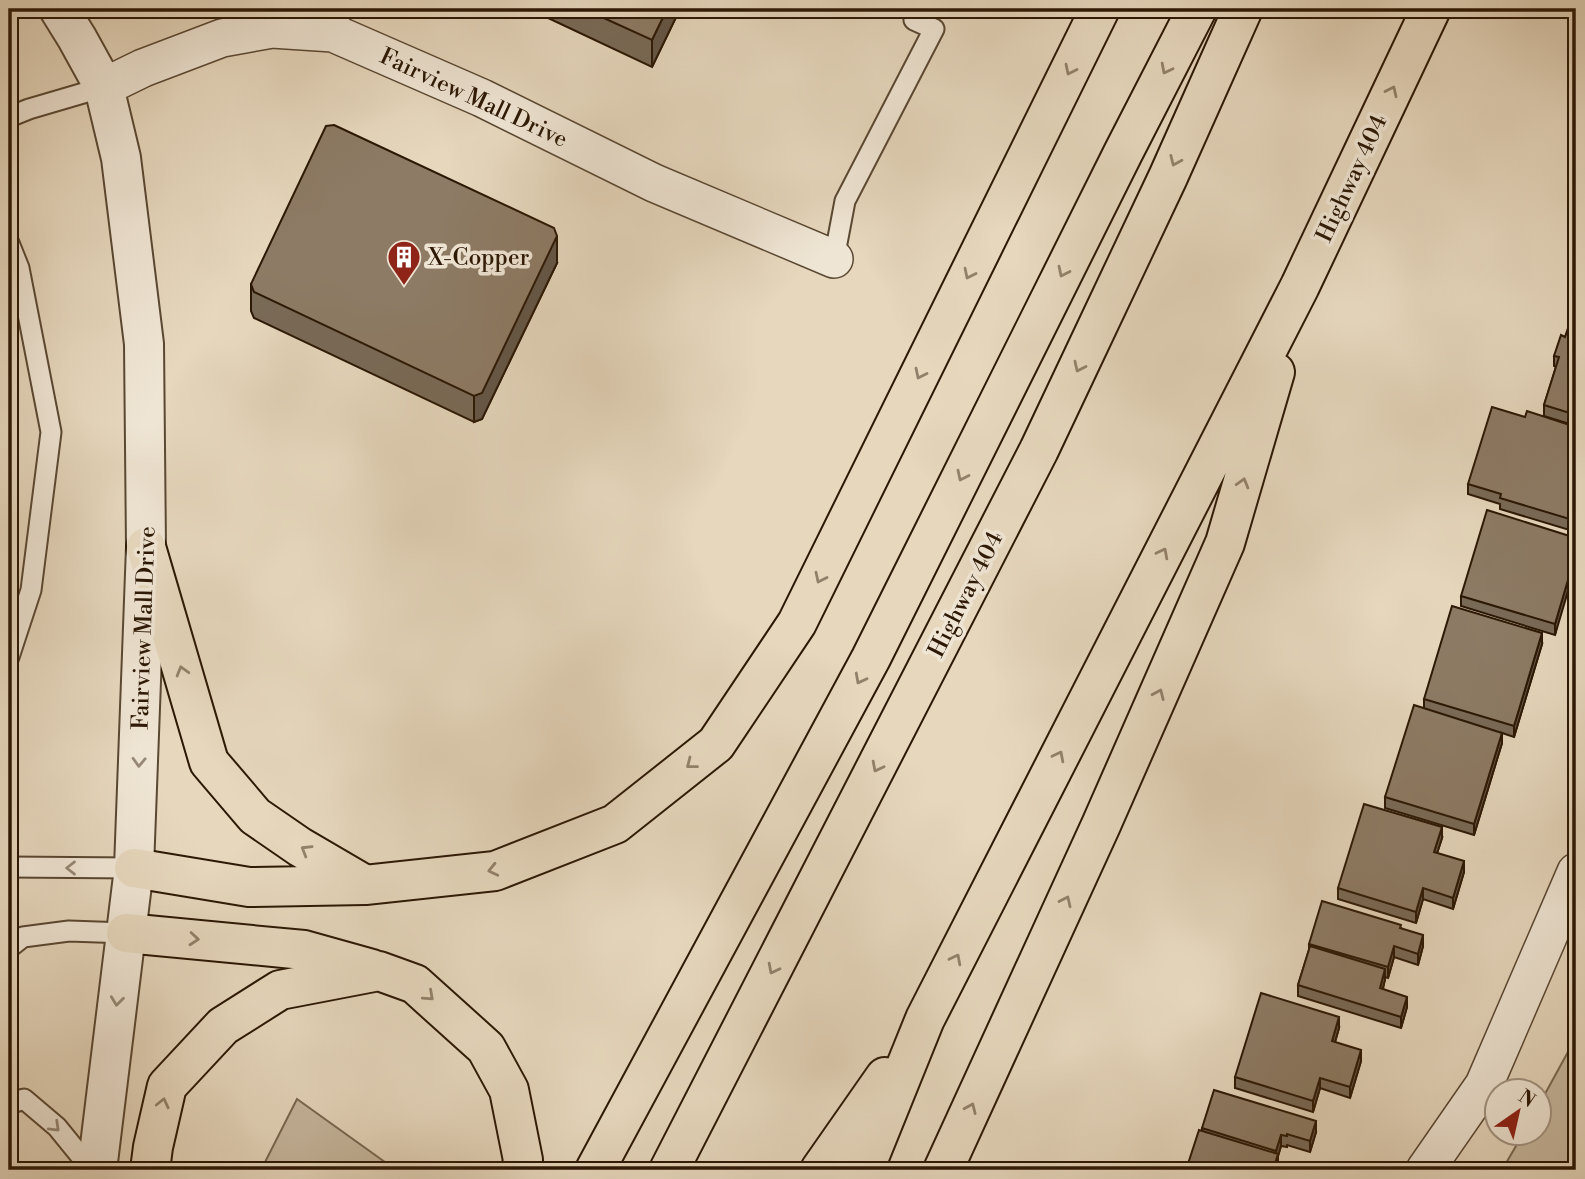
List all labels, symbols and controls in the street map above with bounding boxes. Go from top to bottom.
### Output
street label: Fairview Mall Drive [375,42,572,154]
one-way arrow [1161,62,1174,74]
one-way arrow [1064,63,1078,75]
one-way arrow [1384,86,1398,98]
street label: Highway 404 [1310,110,1394,247]
one-way arrow [1169,154,1183,166]
building icon: X-Copper [385,238,423,287]
place label: X-Copper [427,244,530,272]
one-way arrow [1058,265,1072,277]
one-way arrow [964,267,978,279]
one-way arrow [1073,360,1087,372]
one-way arrow [915,367,929,379]
one-way arrow [957,469,971,481]
one-way arrow [1234,477,1249,489]
street label: Fairview Mall Drive [126,526,162,730]
street label: Highway 404 [922,527,1010,662]
one-way arrow [1155,548,1168,561]
one-way arrow [814,571,828,583]
one-way arrow [176,665,191,677]
one-way arrow [855,672,868,685]
one-way arrow [1151,688,1165,701]
one-way arrow [1051,751,1065,763]
one-way arrow [686,755,699,768]
one-way arrow [131,757,146,768]
one-way arrow [871,759,885,772]
one-way arrow [301,846,314,859]
one-way arrow [66,860,76,876]
one-way arrow [487,862,499,876]
one-way arrow [1058,896,1072,908]
one-way arrow [188,932,199,947]
one-way arrow [947,953,961,966]
one-way arrow [767,962,781,974]
one-way arrow [421,988,434,1001]
one-way arrow [110,995,125,1006]
north arrow [1484,1078,1554,1148]
text: N [1514,1085,1540,1113]
one-way arrow [155,1097,169,1109]
one-way arrow [963,1103,977,1115]
one-way arrow [47,1118,60,1131]

